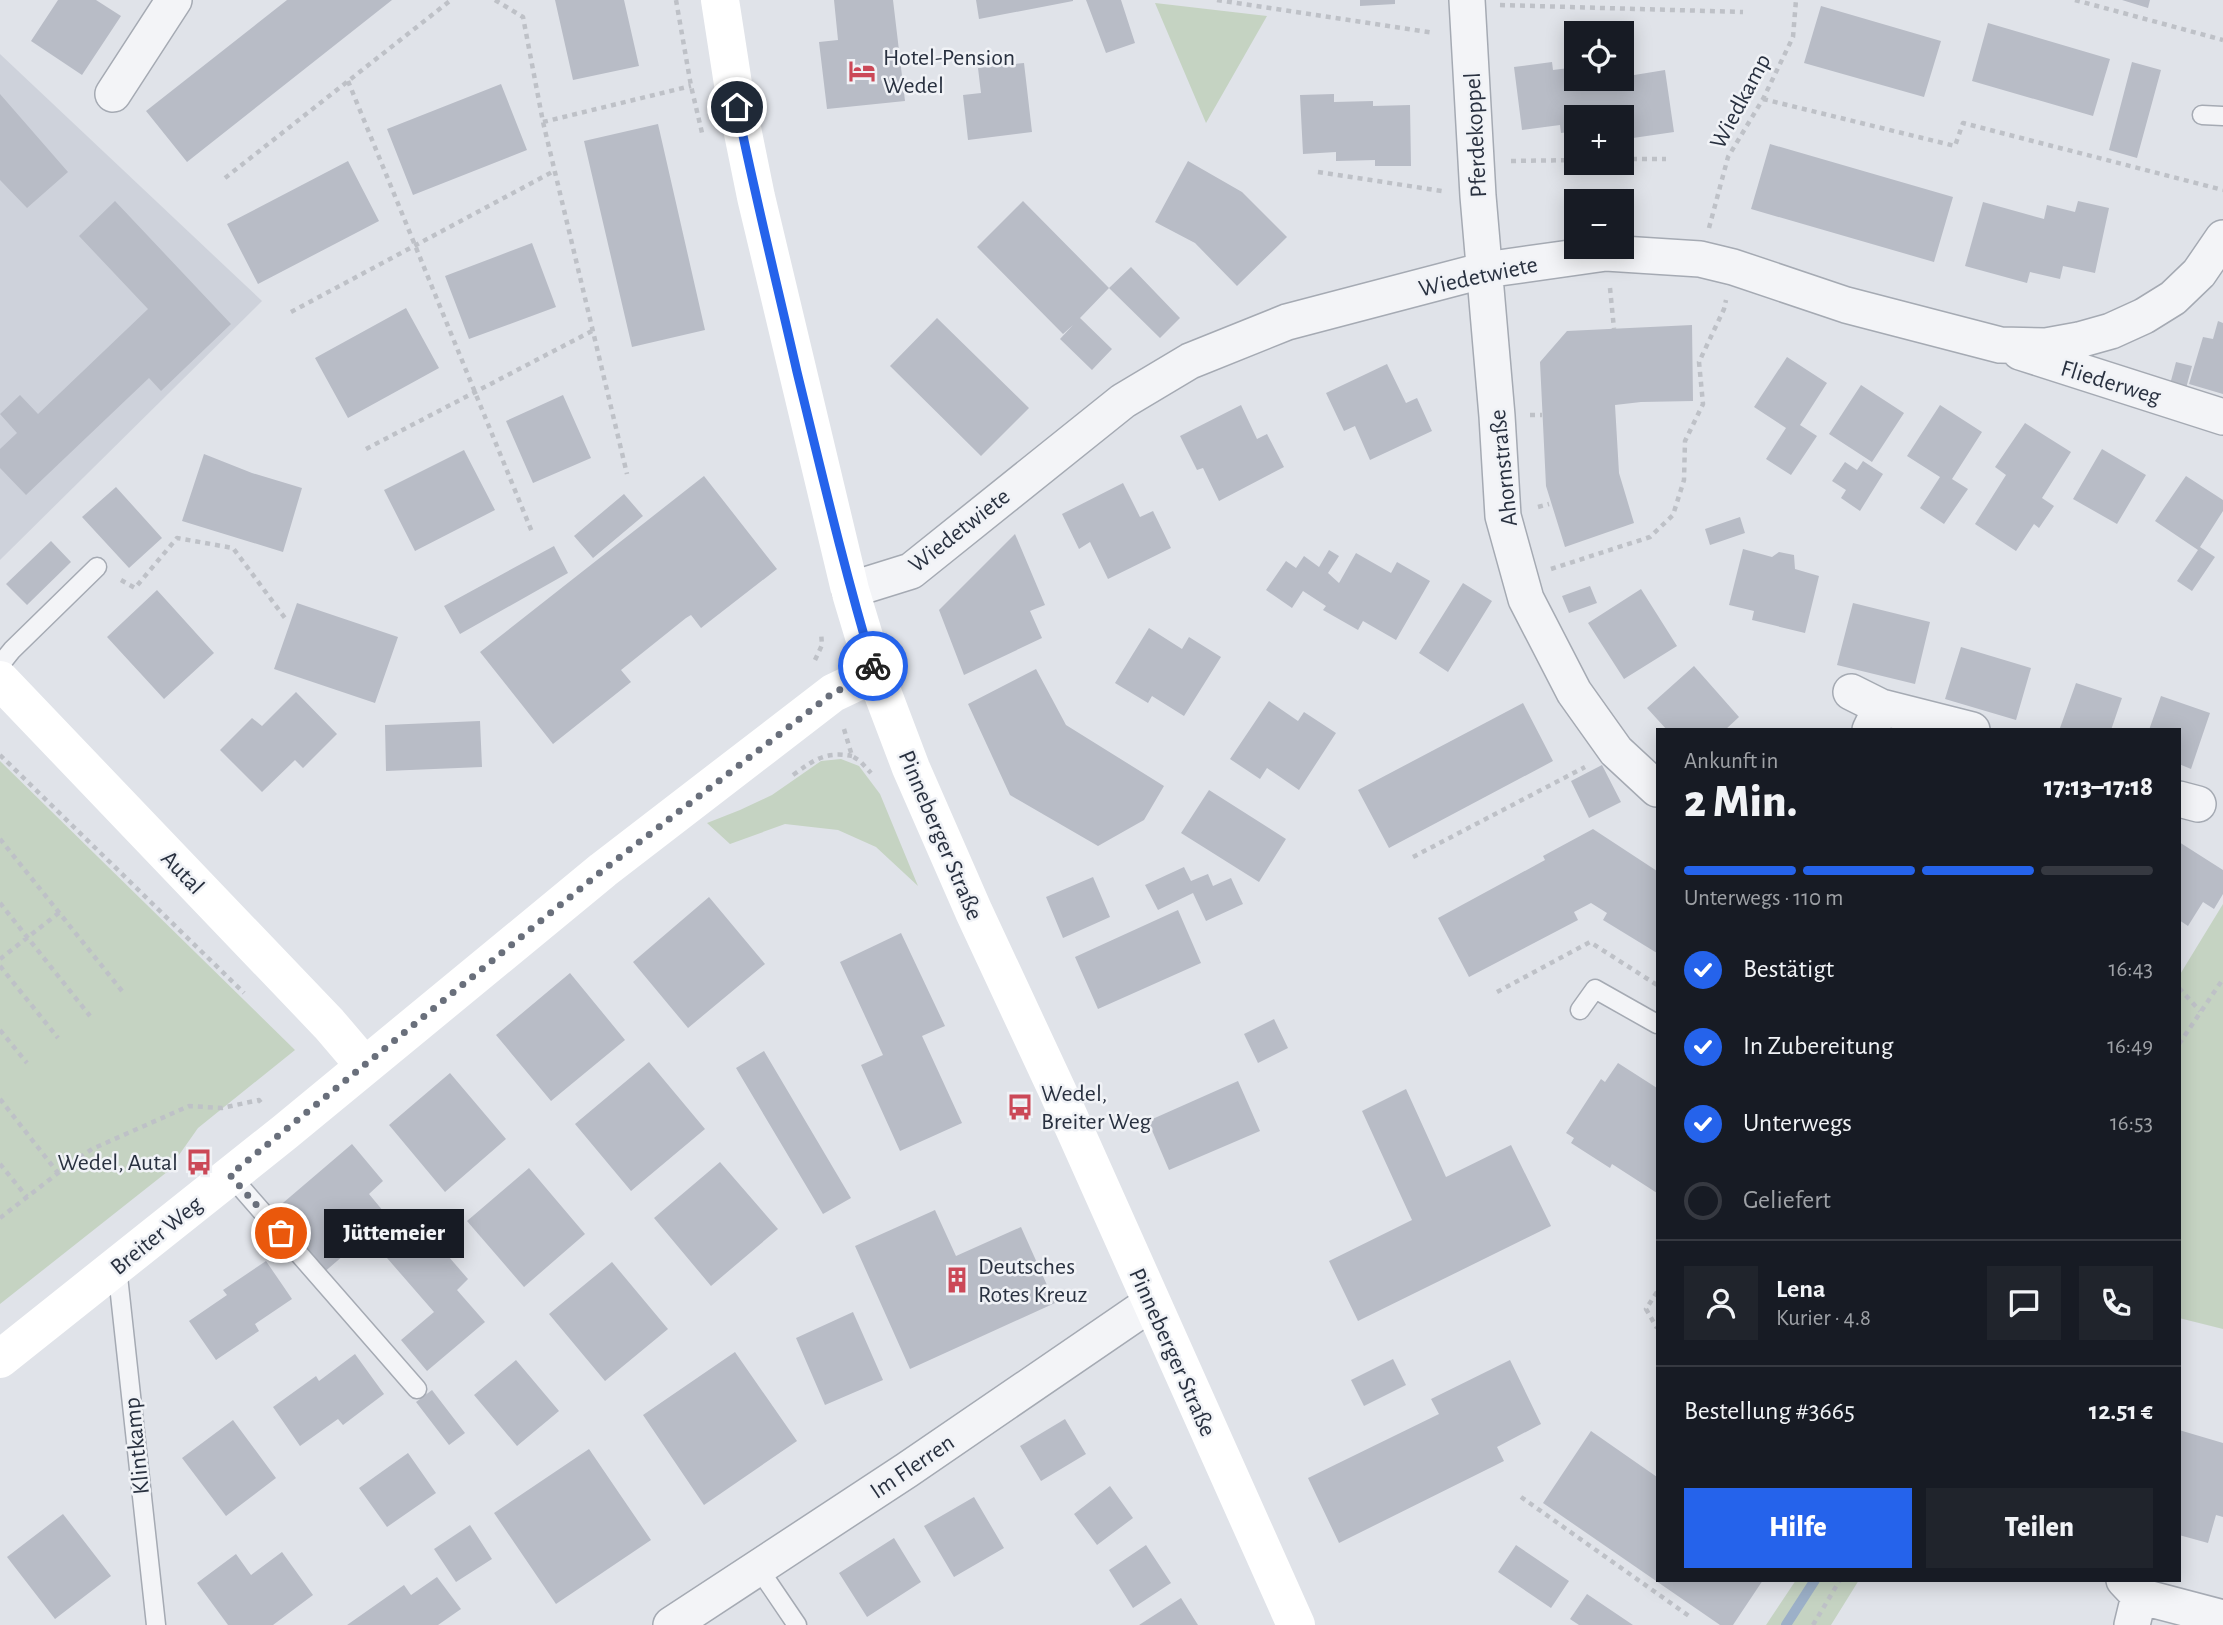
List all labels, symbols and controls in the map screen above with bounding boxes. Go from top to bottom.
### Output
map controls [1564,21,1634,259]
button: locate [1564,21,1634,91]
place label: Hotel-Pension Wedel [883,46,1015,98]
street label: Wiedkamp [1706,50,1776,153]
hotel icon: Hotel-Pension Wedel [847,56,877,86]
street label: Pferdekoppel [1461,72,1491,198]
pin [707,77,767,137]
icon: home [718,88,756,126]
button: + [1564,105,1634,175]
button: − [1564,189,1634,259]
street label: Wiedetwiete [1417,253,1540,301]
street label: Fliederweg [2058,356,2164,410]
street label: Ahornstraße [1486,408,1522,528]
street label: Wiedetwiete [905,484,1015,577]
courier [838,631,908,701]
icon: bike [854,647,892,685]
street label: Pinneberger Straße [894,747,987,924]
text: Ankunft in [1684,750,1778,773]
text: 17:13–17:18 [2044,774,2153,800]
text: 2 Min. [1684,779,1797,825]
street label: Autal [156,846,208,899]
text: Unterwegs · 110 m [1684,887,1843,910]
icon: check [1684,951,1722,989]
text: Bestätigt [1743,956,1834,982]
text: 16:43 [2108,958,2153,981]
icon: check [1684,1028,1722,1066]
text: In Zubereitung [1743,1033,1893,1059]
text: 16:49 [2107,1035,2153,1058]
place label: Wedel, Breiter Weg [1041,1082,1152,1134]
bus stop icon: Wedel, Breiter Weg [1005,1092,1035,1122]
icon: check [1684,1105,1722,1143]
text: Unterwegs [1743,1110,1852,1136]
text: 16:53 [2110,1112,2153,1135]
bus stop icon: Wedel, Autal [184,1147,214,1177]
place label: Wedel, Autal [57,1151,178,1175]
text: Geliefert [1743,1187,1831,1213]
street label: Breiter Weg [106,1192,207,1280]
pin [251,1203,311,1263]
callout: Jüttemeier [323,1208,463,1258]
icon: bag [262,1214,300,1252]
text: Jüttemeier [343,1222,445,1245]
place label: Deutsches Rotes Kreuz [978,1255,1087,1307]
building icon: Deutsches Rotes Kreuz [942,1265,972,1295]
street label: Pinneberger Straße [1124,1265,1220,1440]
button: person [1684,1266,1758,1340]
button: chat [1987,1266,2061,1340]
button: phone [2079,1266,2153,1340]
text: Lena [1776,1276,1826,1302]
text: Kurier · 4.8 [1776,1307,1871,1330]
street label: Klintkamp [120,1396,154,1496]
text: Bestellung #3665 [1684,1398,1855,1424]
text: 12.51 € [2089,1398,2153,1424]
street label: Im Flerren [866,1430,959,1504]
button: Hilfe [1684,1488,1912,1568]
button: Teilen [1926,1488,2153,1568]

